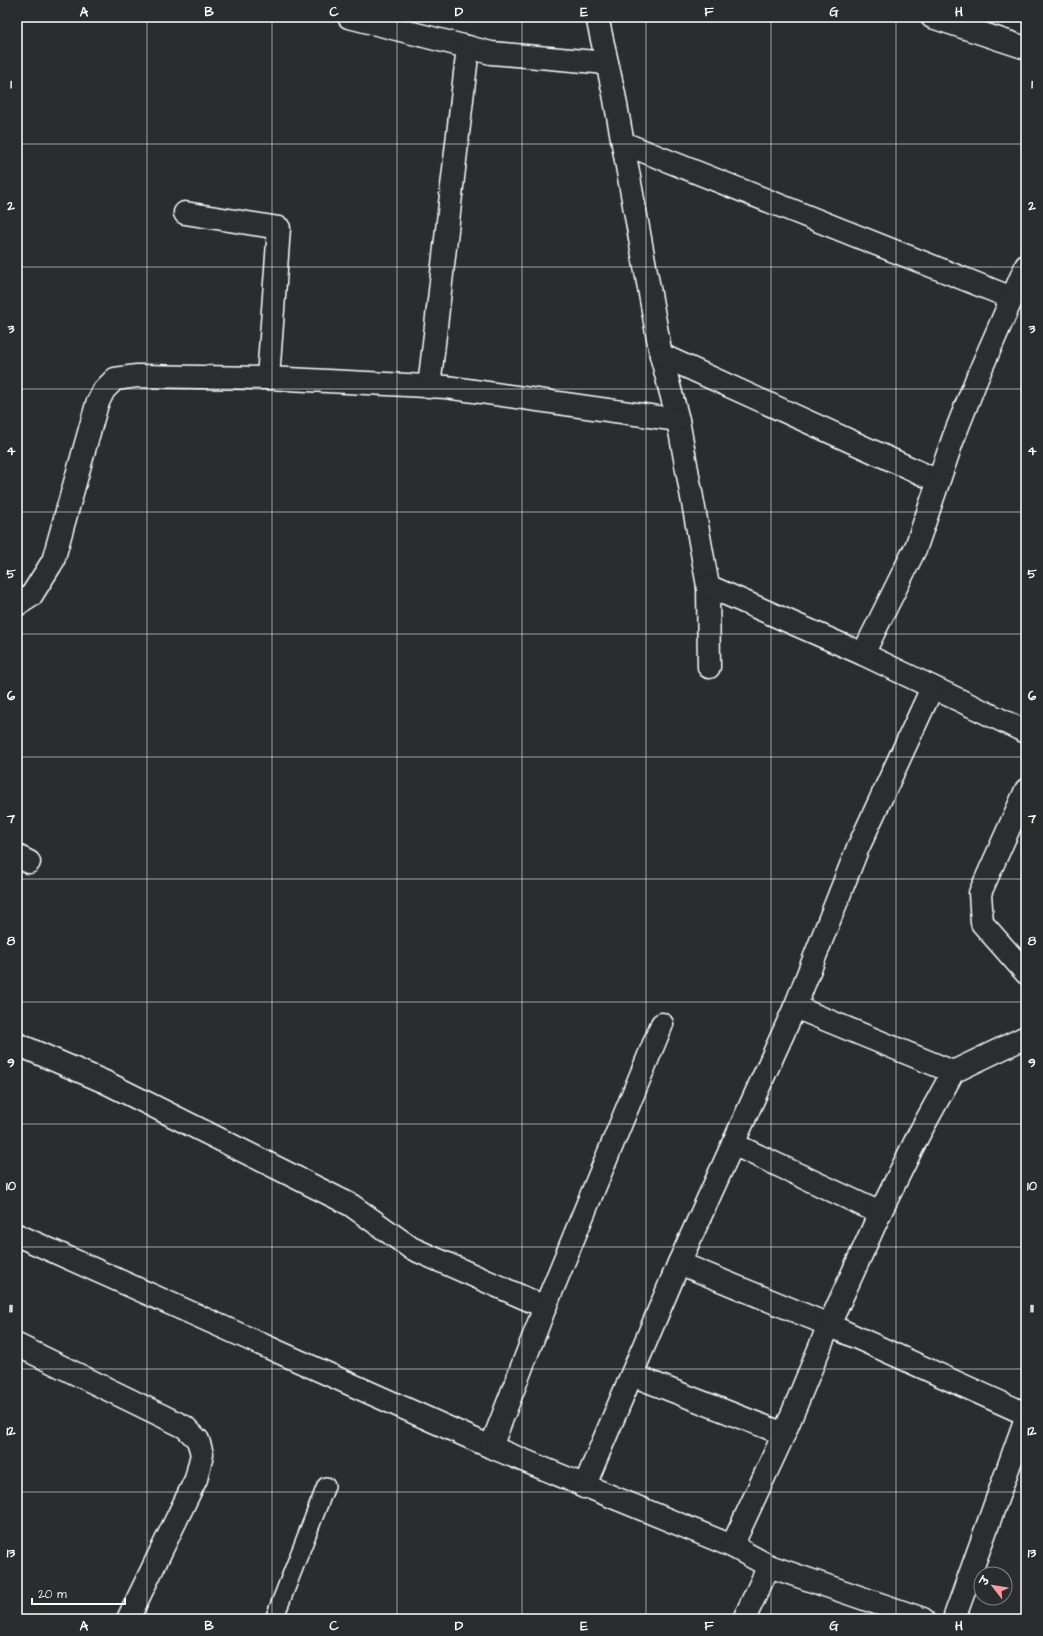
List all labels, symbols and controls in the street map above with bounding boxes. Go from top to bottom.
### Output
text: A [80,3,89,21]
text: B [204,3,214,21]
text: C [329,3,339,21]
text: D [455,3,464,21]
text: E [580,3,588,21]
text: F [704,3,714,21]
text: G [829,3,839,21]
text: H [955,3,963,21]
text: 1 [10,75,12,93]
text: 1 [1031,75,1033,93]
text: 2 [6,197,15,215]
text: 2 [1027,197,1036,215]
text: 3 [7,320,15,338]
text: 3 [1028,320,1036,338]
text: 4 [7,442,16,460]
text: 4 [1028,442,1037,460]
text: 5 [6,565,16,583]
text: 5 [1027,565,1037,583]
text: 6 [7,687,16,705]
text: 6 [1028,687,1037,705]
text: 7 [6,810,16,828]
text: 7 [1027,810,1037,828]
text: 8 [7,932,16,950]
text: 8 [1028,932,1037,950]
text: 9 [7,1054,15,1072]
text: 9 [1028,1054,1036,1072]
text: 10 [6,1177,17,1195]
text: 10 [1027,1177,1038,1195]
text: 11 [9,1299,13,1317]
text: 11 [1030,1299,1034,1317]
text: 12 [6,1422,16,1440]
text: 12 [1027,1422,1037,1440]
text: 13 [7,1544,16,1562]
text: 13 [1028,1544,1037,1562]
north arrow [973,1566,1013,1606]
text: उ [976,1573,994,1589]
scale bar [32,1580,125,1606]
text: 20 m [38,1586,67,1603]
text: A [80,1617,89,1635]
text: B [204,1617,214,1635]
text: C [329,1617,339,1635]
text: D [455,1617,464,1635]
text: E [580,1617,588,1635]
text: F [704,1617,714,1635]
text: G [829,1617,839,1635]
text: H [955,1617,963,1635]

